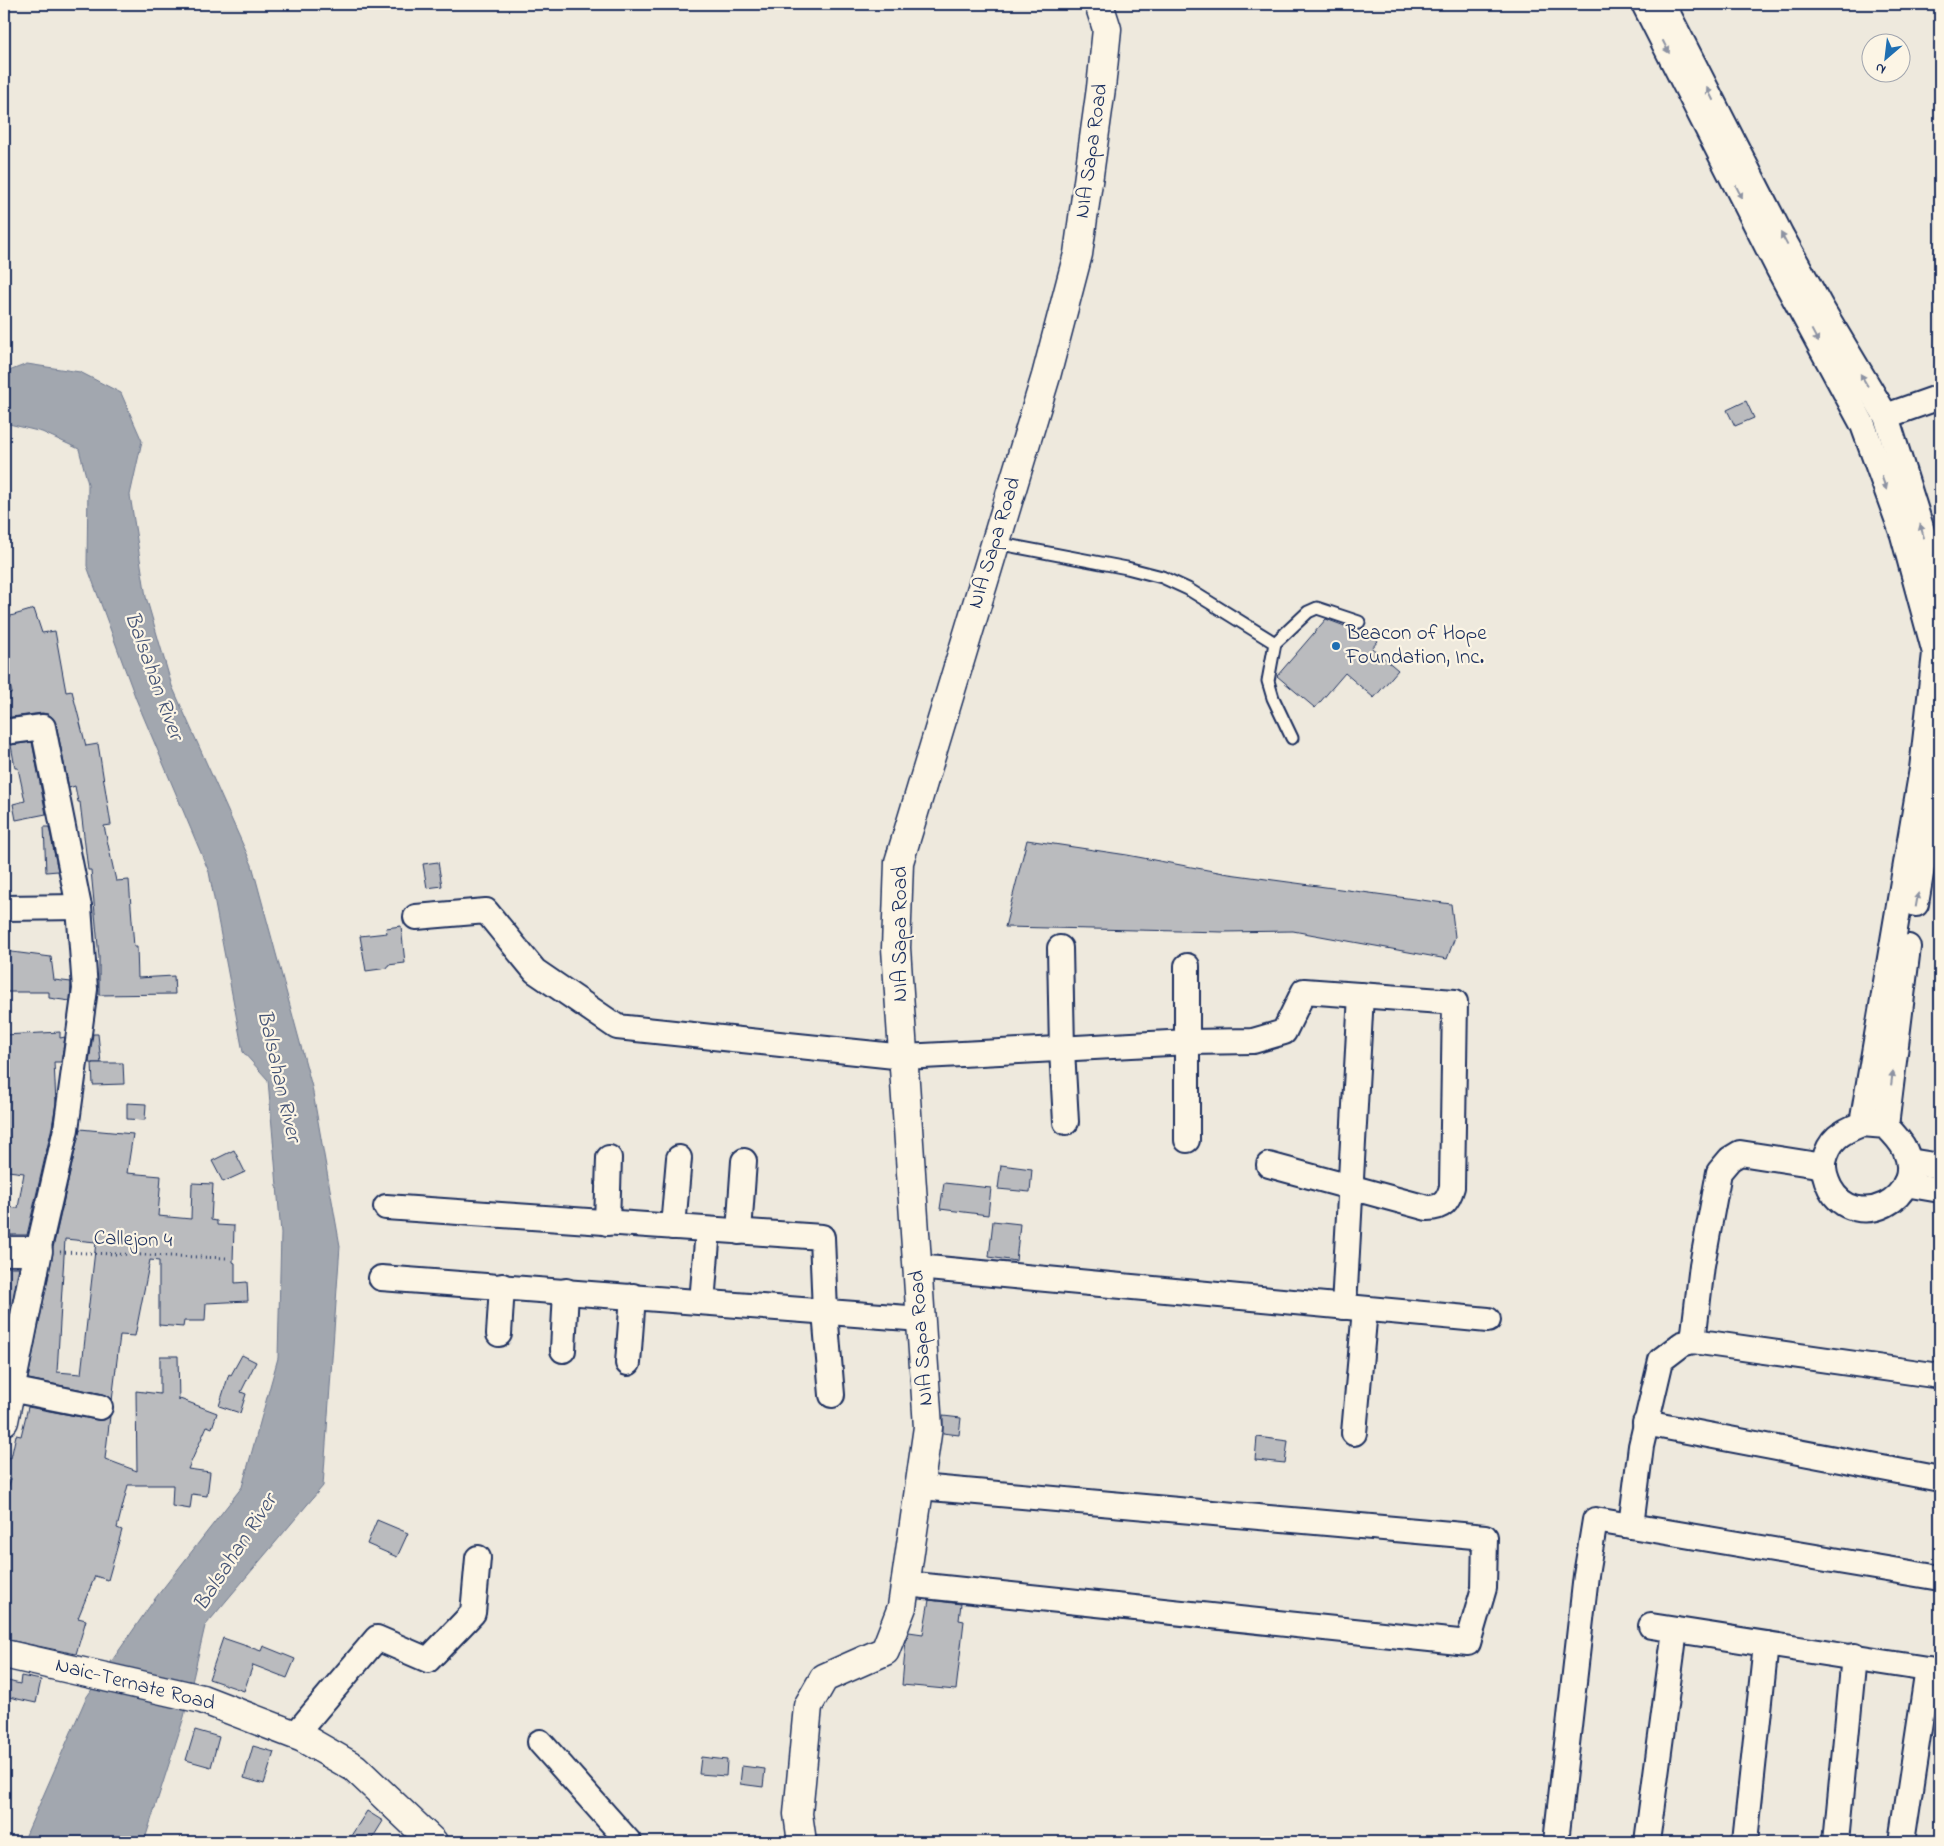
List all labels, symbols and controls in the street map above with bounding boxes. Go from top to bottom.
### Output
north arrow [1862,32,1912,82]
one-way arrow [1662,40,1670,54]
text: N [1871,57,1890,80]
street label: NIA Sapa Road [1068,81,1116,220]
one-way arrow [1706,87,1714,101]
one-way arrow [1735,185,1743,199]
one-way arrow [1779,232,1788,246]
one-way arrow [1810,329,1819,343]
one-way arrow [1860,373,1869,387]
street label: NIA Sapa Road [961,473,1029,612]
one-way arrow [1881,475,1888,490]
one-way arrow [1918,523,1926,538]
water label: Balsahan River [115,608,192,747]
place label: Beacon of Hope Foundation, Inc. [1345,619,1487,673]
marker: Beacon of Hope Foundation, Inc. [1330,640,1342,652]
street label: NIA Sapa Road [886,866,916,1002]
one-way arrow [1913,891,1921,907]
water label: Balsahan River [247,1007,309,1148]
one-way arrow [1888,1070,1896,1086]
street label: Callejon 4 [93,1224,173,1256]
street label: NIA Sapa Road [902,1269,942,1407]
water label: Balsahan River [186,1485,288,1618]
street label: Naic-Ternate Road [52,1651,218,1719]

